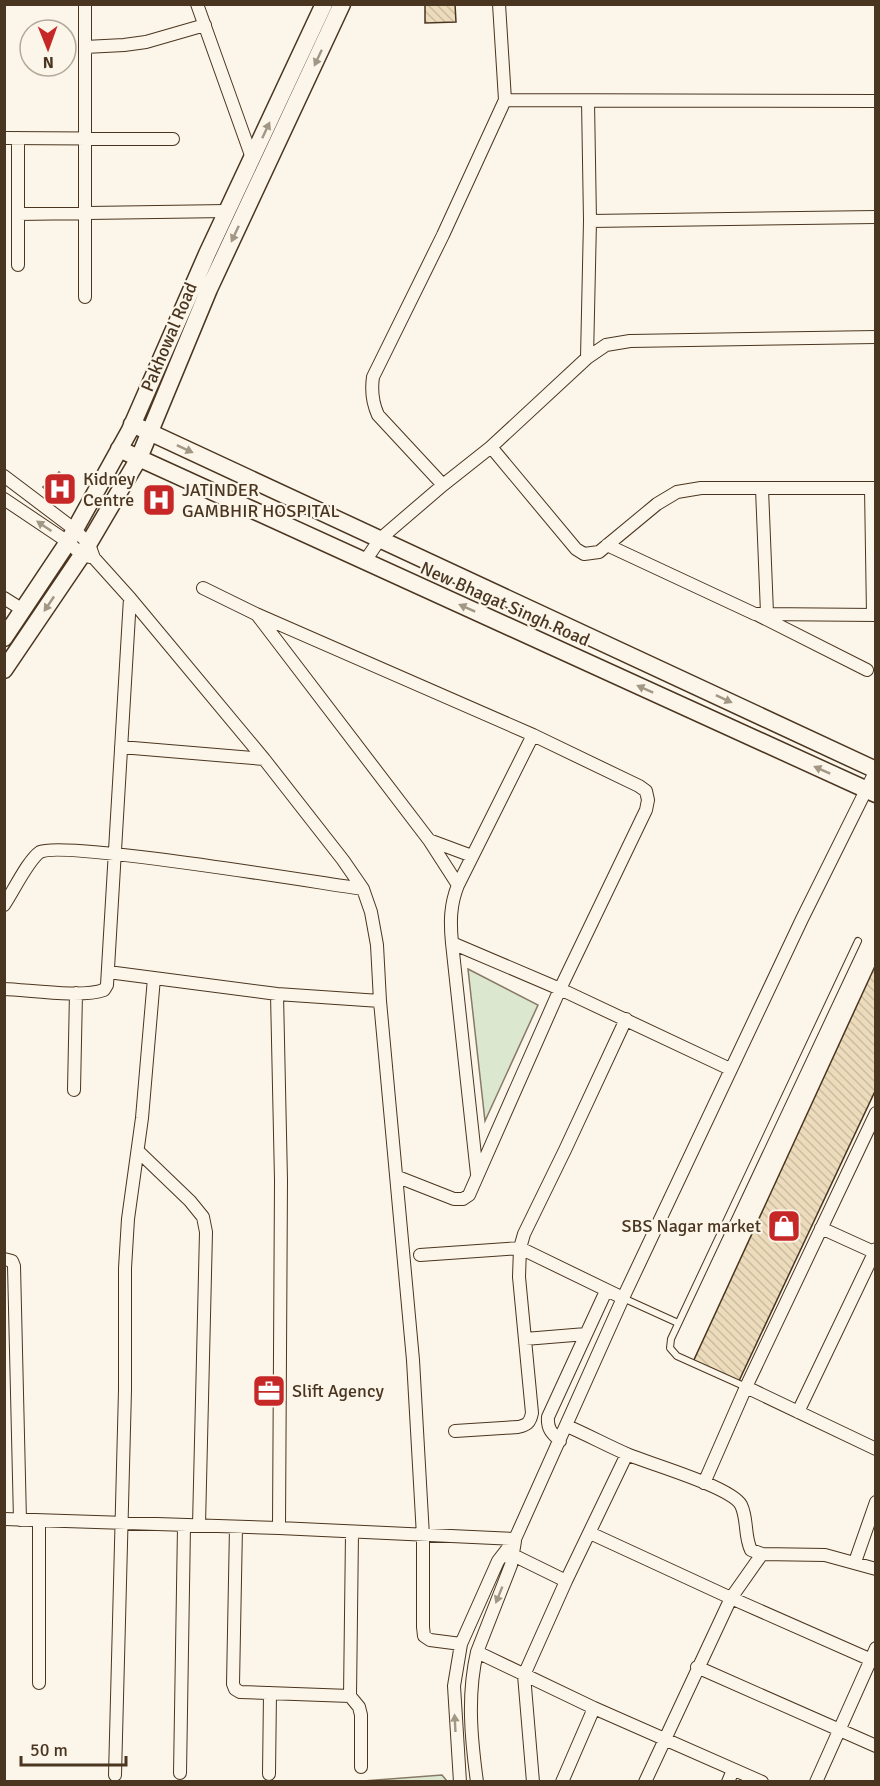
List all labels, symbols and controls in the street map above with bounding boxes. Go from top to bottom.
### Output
north arrow [18,18,78,78]
one-way arrow [313,49,322,66]
text: N [43,52,54,72]
one-way arrow [261,121,270,138]
one-way arrow [231,226,240,243]
street label: Pakhowal Road [136,279,202,395]
one-way arrow [177,445,194,454]
place label: Kidney Centre [83,468,136,511]
hospital icon: Kidney Centre [42,471,78,507]
place label: JATINDER GAMBHIR HOSPITAL [182,479,340,522]
hospital icon: JATINDER GAMBHIR HOSPITAL [141,482,177,518]
one-way arrow [37,520,53,532]
street label: New Bhagat Singh Road [417,557,593,651]
one-way arrow [44,595,55,612]
one-way arrow [458,603,476,613]
one-way arrow [636,684,653,693]
one-way arrow [715,695,733,705]
one-way arrow [814,765,831,774]
shop icon: SBS Nagar market [766,1208,802,1244]
place label: SBS Nagar market [622,1215,761,1237]
office icon: Slift Agency [251,1373,287,1409]
place label: Slift Agency [292,1380,384,1402]
one-way arrow [494,1586,503,1604]
one-way arrow [451,1714,460,1733]
scale bar [21,1729,126,1767]
text: 50 m [30,1739,68,1761]

